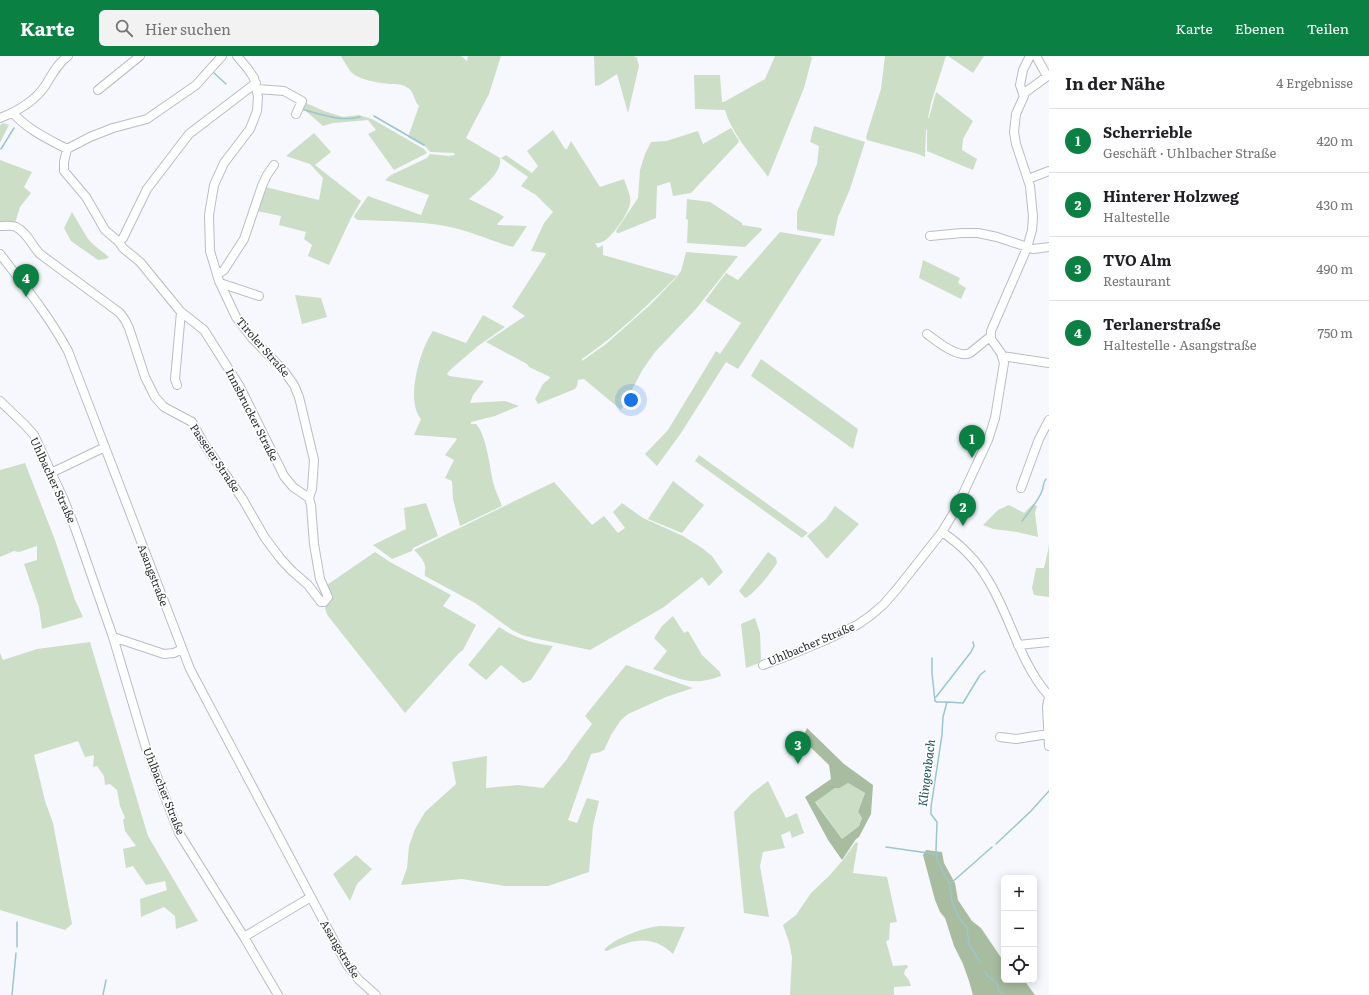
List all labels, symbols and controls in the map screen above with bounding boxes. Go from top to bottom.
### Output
search box [99,10,379,46]
text: Karte [20,14,75,42]
icon: search [113,17,135,39]
text: Hier suchen [145,17,231,40]
text: Karte [1176,18,1213,38]
text: Ebenen [1235,18,1285,38]
text: Teilen [1307,18,1349,38]
text: In der Nähe [1065,70,1165,95]
text: 4 Ergebnisse [1276,73,1353,92]
text: Scherrieble [1103,120,1192,143]
text: 1 [1075,131,1081,150]
text: 420 m [1317,131,1353,150]
text: Geschäft · Uhlbacher Straße [1103,143,1276,162]
text: Hinterer Holzweg [1103,184,1239,207]
text: 2 [1075,195,1081,214]
text: 430 m [1316,195,1353,214]
text: Haltestelle [1103,207,1170,226]
text: TVO Alm [1103,248,1171,271]
text: 3 [1074,259,1082,278]
text: 490 m [1316,259,1353,278]
pin: 4 [13,264,39,297]
text: Restaurant [1103,271,1171,290]
text: Terlanerstraße [1103,312,1221,335]
street label: Tiroler Straße [233,313,294,380]
text: 4 [1074,323,1082,342]
text: 750 m [1317,323,1353,342]
text: Haltestelle · Asangstraße [1103,335,1257,354]
street label: Innsbrucker Straße [223,365,283,464]
your location [621,390,641,410]
street label: Passeier Straße [187,420,245,495]
pin: 1 [959,425,985,458]
street label: Uhlbacher Straße [27,434,81,525]
pin: 2 [950,493,976,526]
street label: Asangstraße [135,541,173,608]
street label: Uhlbacher Straße [765,617,857,669]
pin: 3 [785,731,811,764]
water label: Klingenbach [913,738,939,807]
street label: Uhlbacher Straße [140,745,190,837]
map controls [1001,875,1037,983]
button: + [1001,875,1037,911]
button: − [1001,911,1037,947]
street label: Asangstraße [317,916,365,981]
button: locate [1001,947,1037,983]

